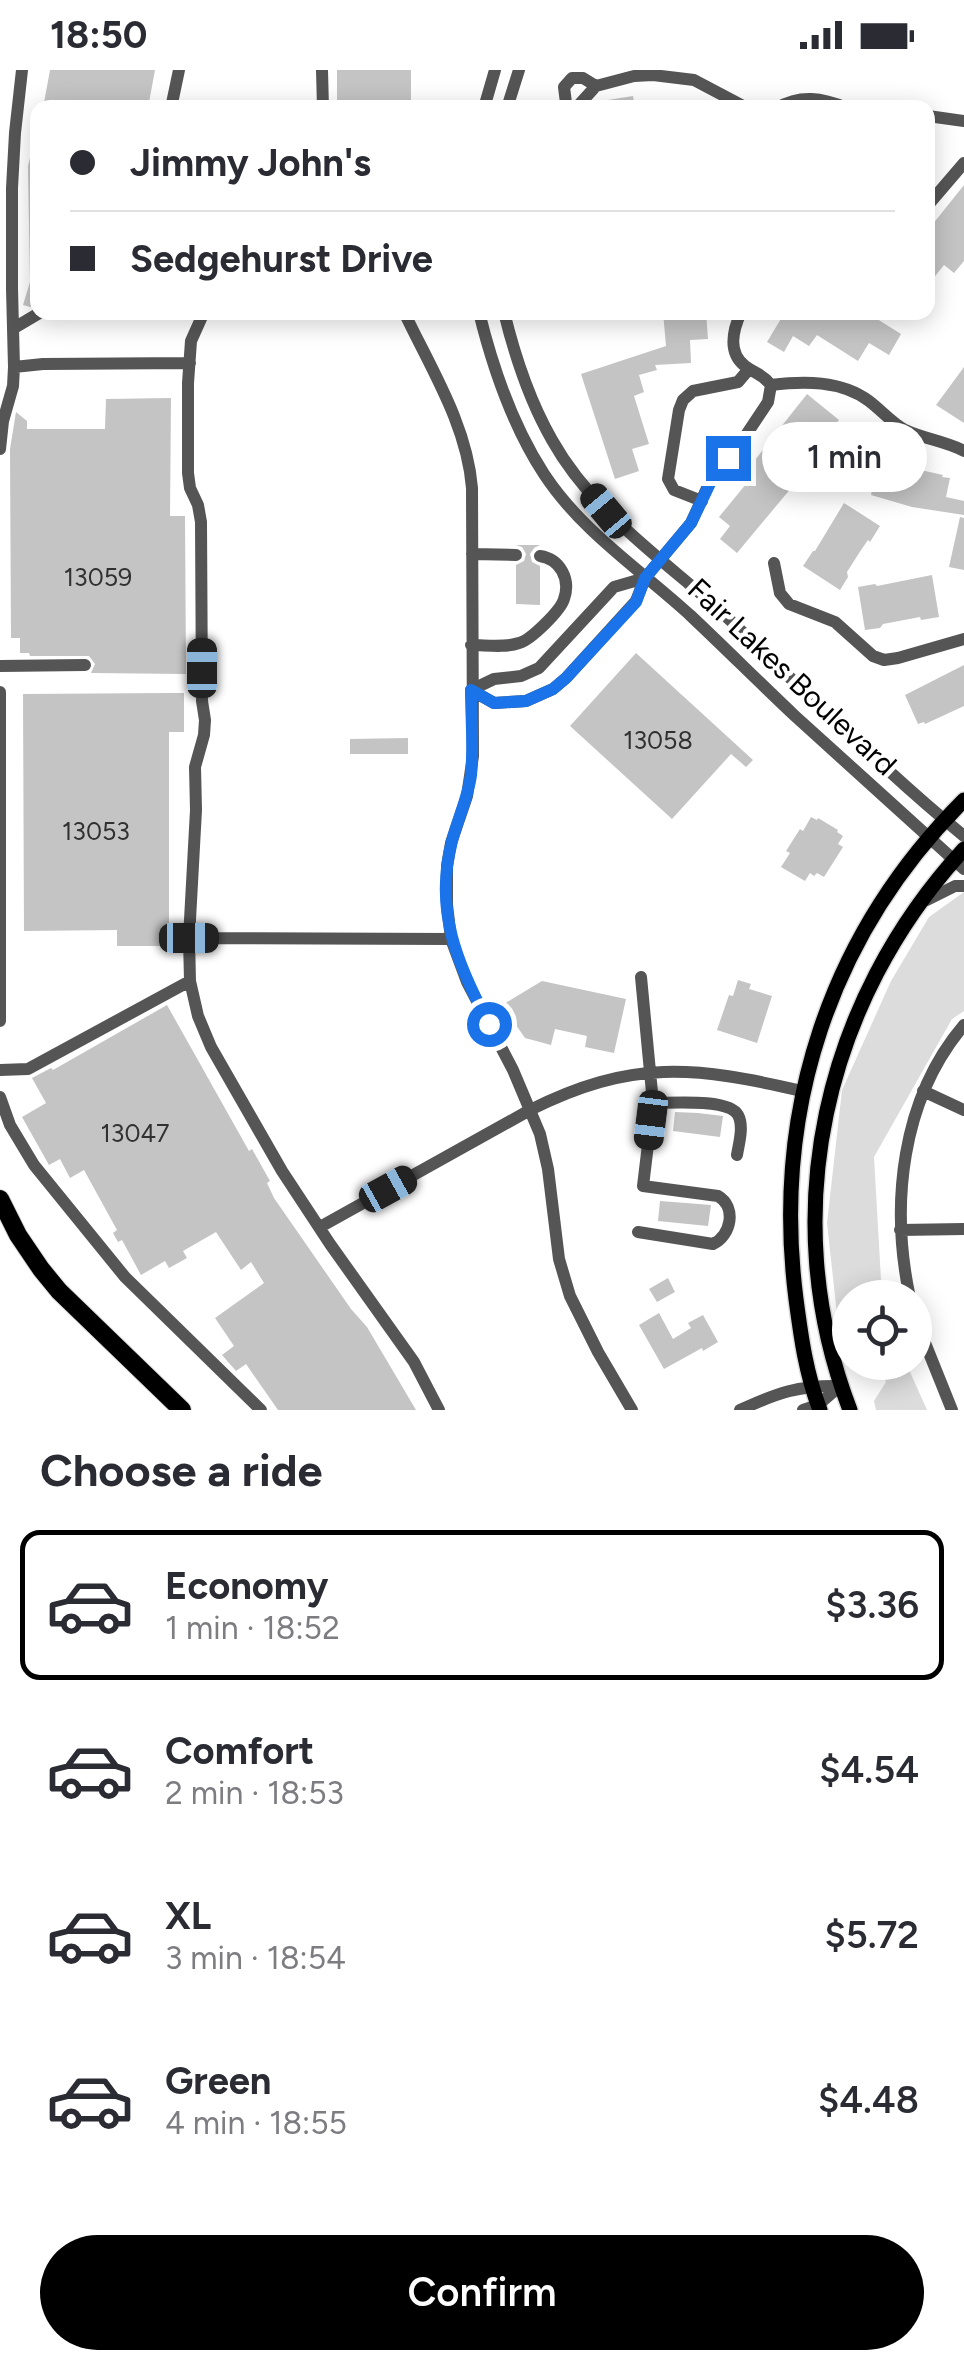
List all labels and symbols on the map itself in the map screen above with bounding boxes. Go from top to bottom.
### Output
callout: 1 min [763,423,928,493]
route end [706,436,751,481]
car [575,478,637,544]
house number: 13059 [64,562,132,592]
street label: Fair Lakes Boulevard [680,570,904,783]
car [187,638,217,698]
house number: 13058 [623,725,693,755]
house number: 13053 [62,816,130,846]
car [159,923,219,953]
route start [467,1002,512,1047]
car [632,1088,670,1152]
house number: 13047 [101,1118,169,1148]
car [354,1161,422,1217]

